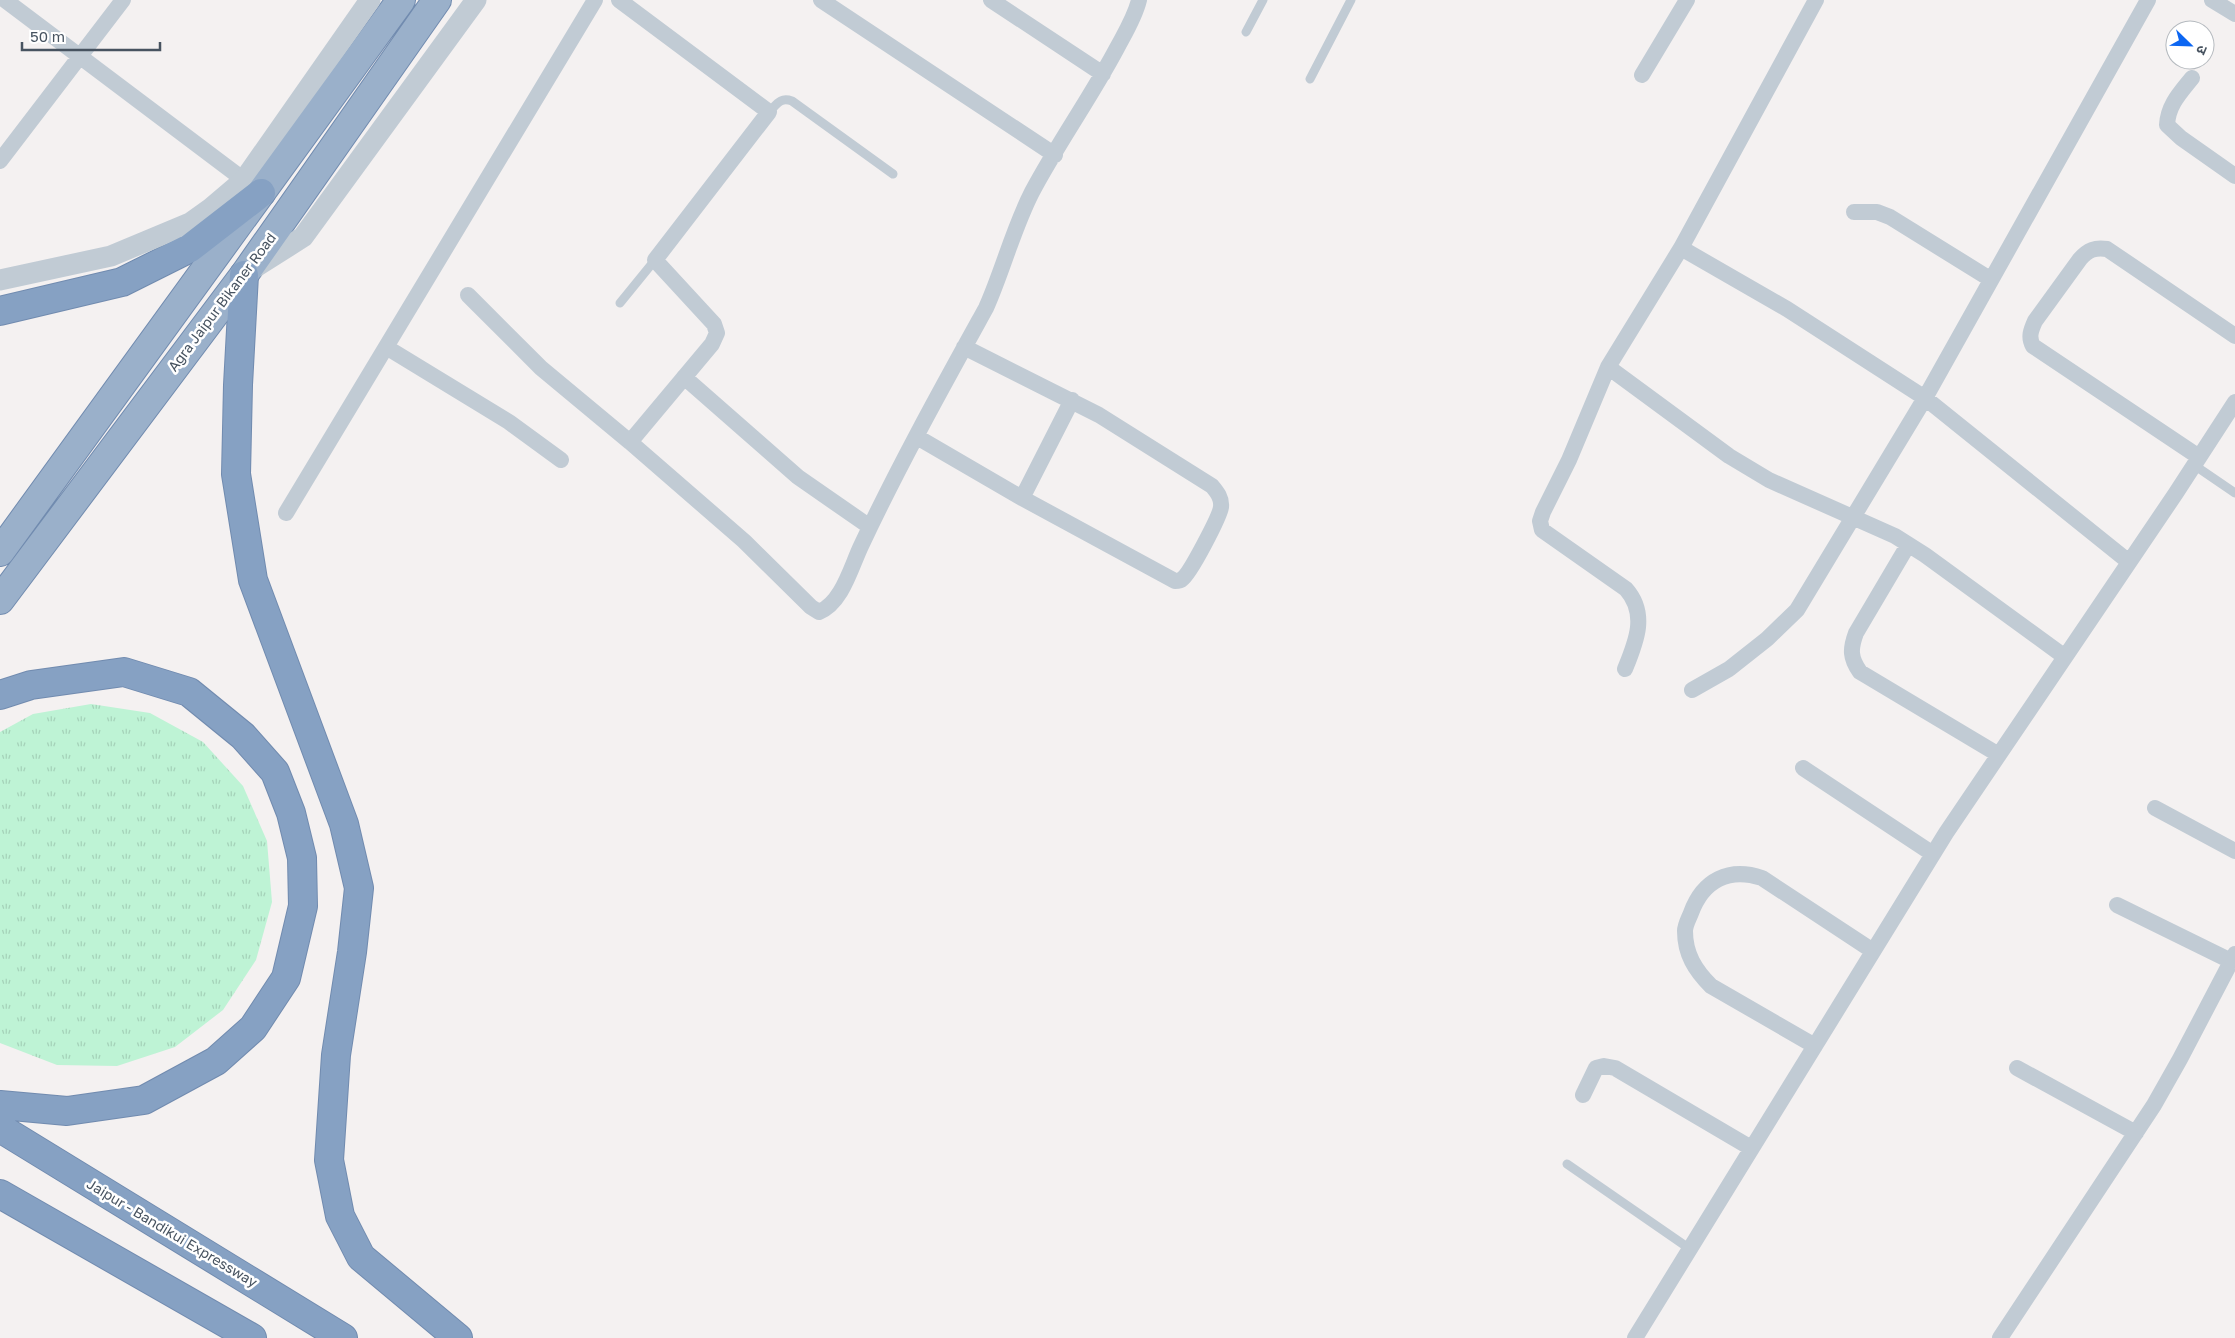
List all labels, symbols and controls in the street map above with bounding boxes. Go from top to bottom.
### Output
scale bar [22,20,160,52]
north arrow [2165,20,2215,70]
text: 50 m [30,27,65,45]
text: उ [2193,43,2212,58]
street label: Agra Jaipur Bikaner Road [164,229,279,374]
street label: Jaipur - Bandikui Expressway [84,1175,261,1290]

